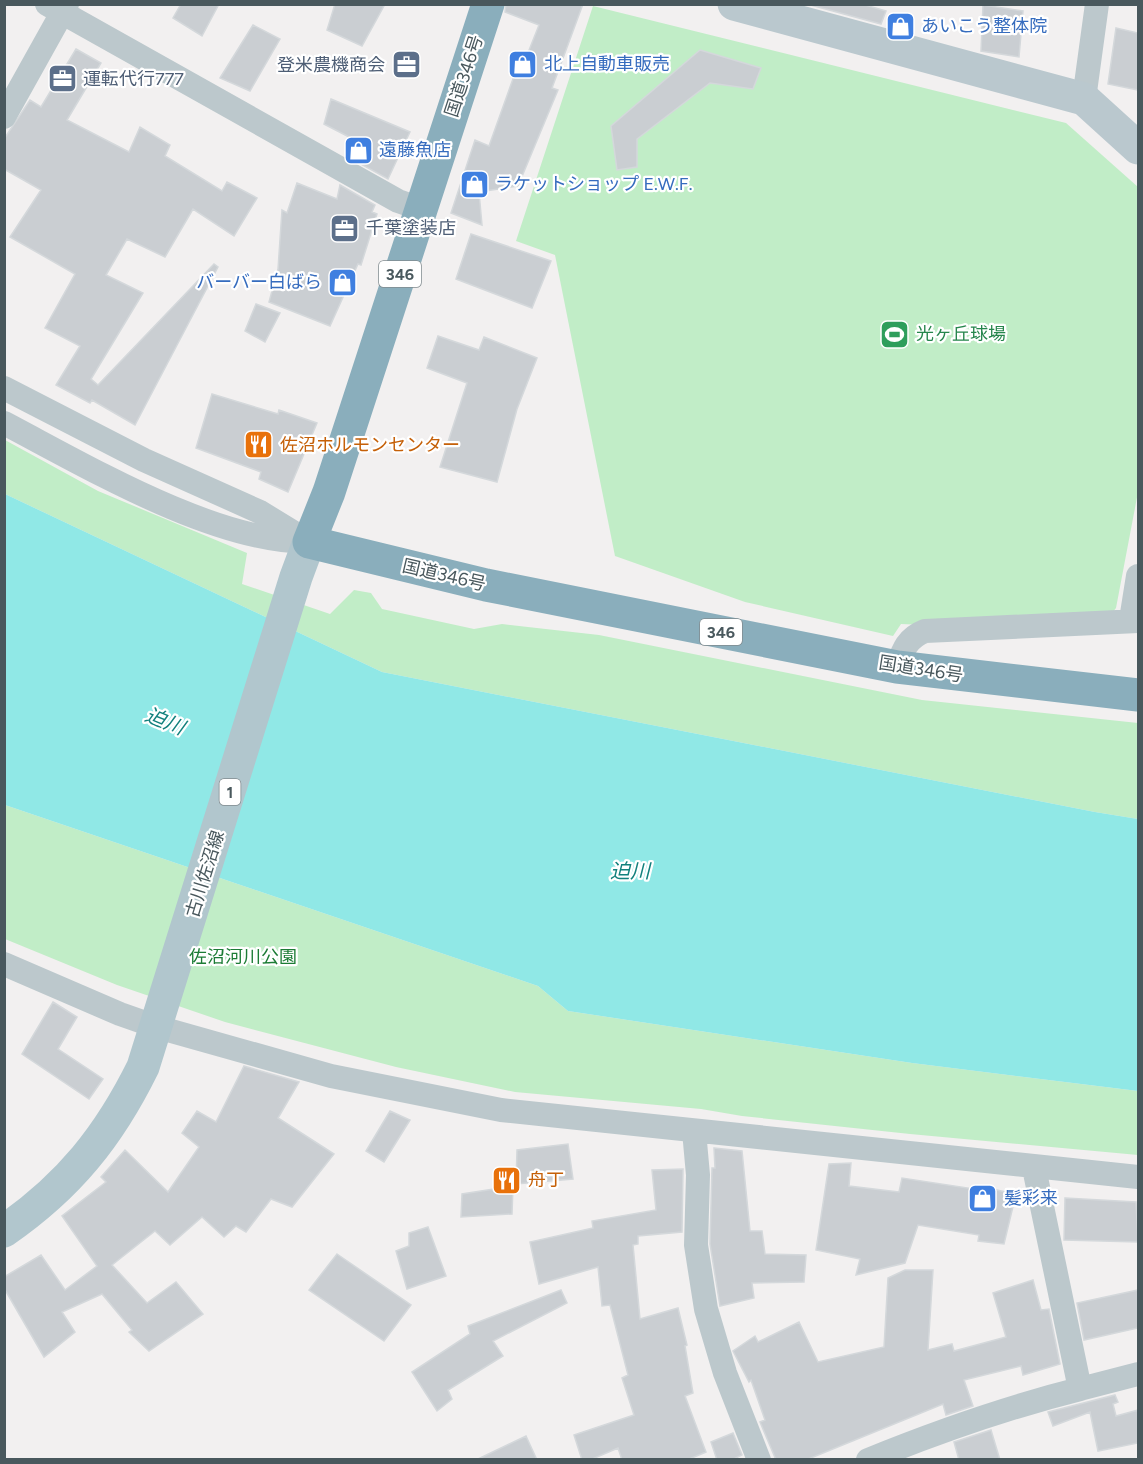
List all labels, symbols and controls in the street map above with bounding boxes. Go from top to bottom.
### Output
shop icon: あいこう整体院 [884,10,916,42]
place label: あいこう整体院 [921,15,1047,37]
street label: 国道346号 [440,32,488,120]
shop icon: 北上自動車販売 [507,48,539,80]
office icon: 登米農機商会 [390,49,422,81]
place label: 北上自動車販売 [544,53,670,75]
place label: 登米農機商会 [277,54,385,76]
office icon: 運転代行777 [46,63,78,95]
place label: 運転代行777 [83,68,184,90]
shop icon: 遠藤魚店 [342,134,374,166]
place label: 遠藤魚店 [379,139,451,161]
shop icon: ラケットショップ E.W.F. [458,168,490,200]
place label: ラケットショップ E.W.F. [495,173,692,195]
office icon: 千葉塗装店 [329,212,361,244]
place label: 千葉塗装店 [366,217,456,239]
road number: 346 [379,261,421,287]
shop icon: バーバー白ばら [327,266,359,298]
place label: バーバー白ばら [196,271,322,293]
sports icon: 光ヶ丘球場 [879,318,911,350]
place label: 光ヶ丘球場 [916,323,1006,345]
restaurant icon: 佐沼ホルモンセンター [243,429,275,461]
place label: 佐沼ホルモンセンター [280,434,460,456]
street label: 国道346号 [400,555,488,595]
road number: 346 [700,619,742,645]
street label: 国道346号 [877,651,965,687]
water label: 迫川 [142,702,190,740]
road number: 1 [220,779,240,805]
street label: 古川佐沼線 [181,828,229,920]
water label: 迫川 [610,859,652,883]
park label: 佐沼河川公園 [189,946,297,968]
restaurant icon: 舟丁 [491,1164,523,1196]
place label: 舟丁 [528,1169,564,1191]
shop icon: 髪彩来 [967,1182,999,1214]
place label: 髪彩来 [1004,1187,1058,1209]

